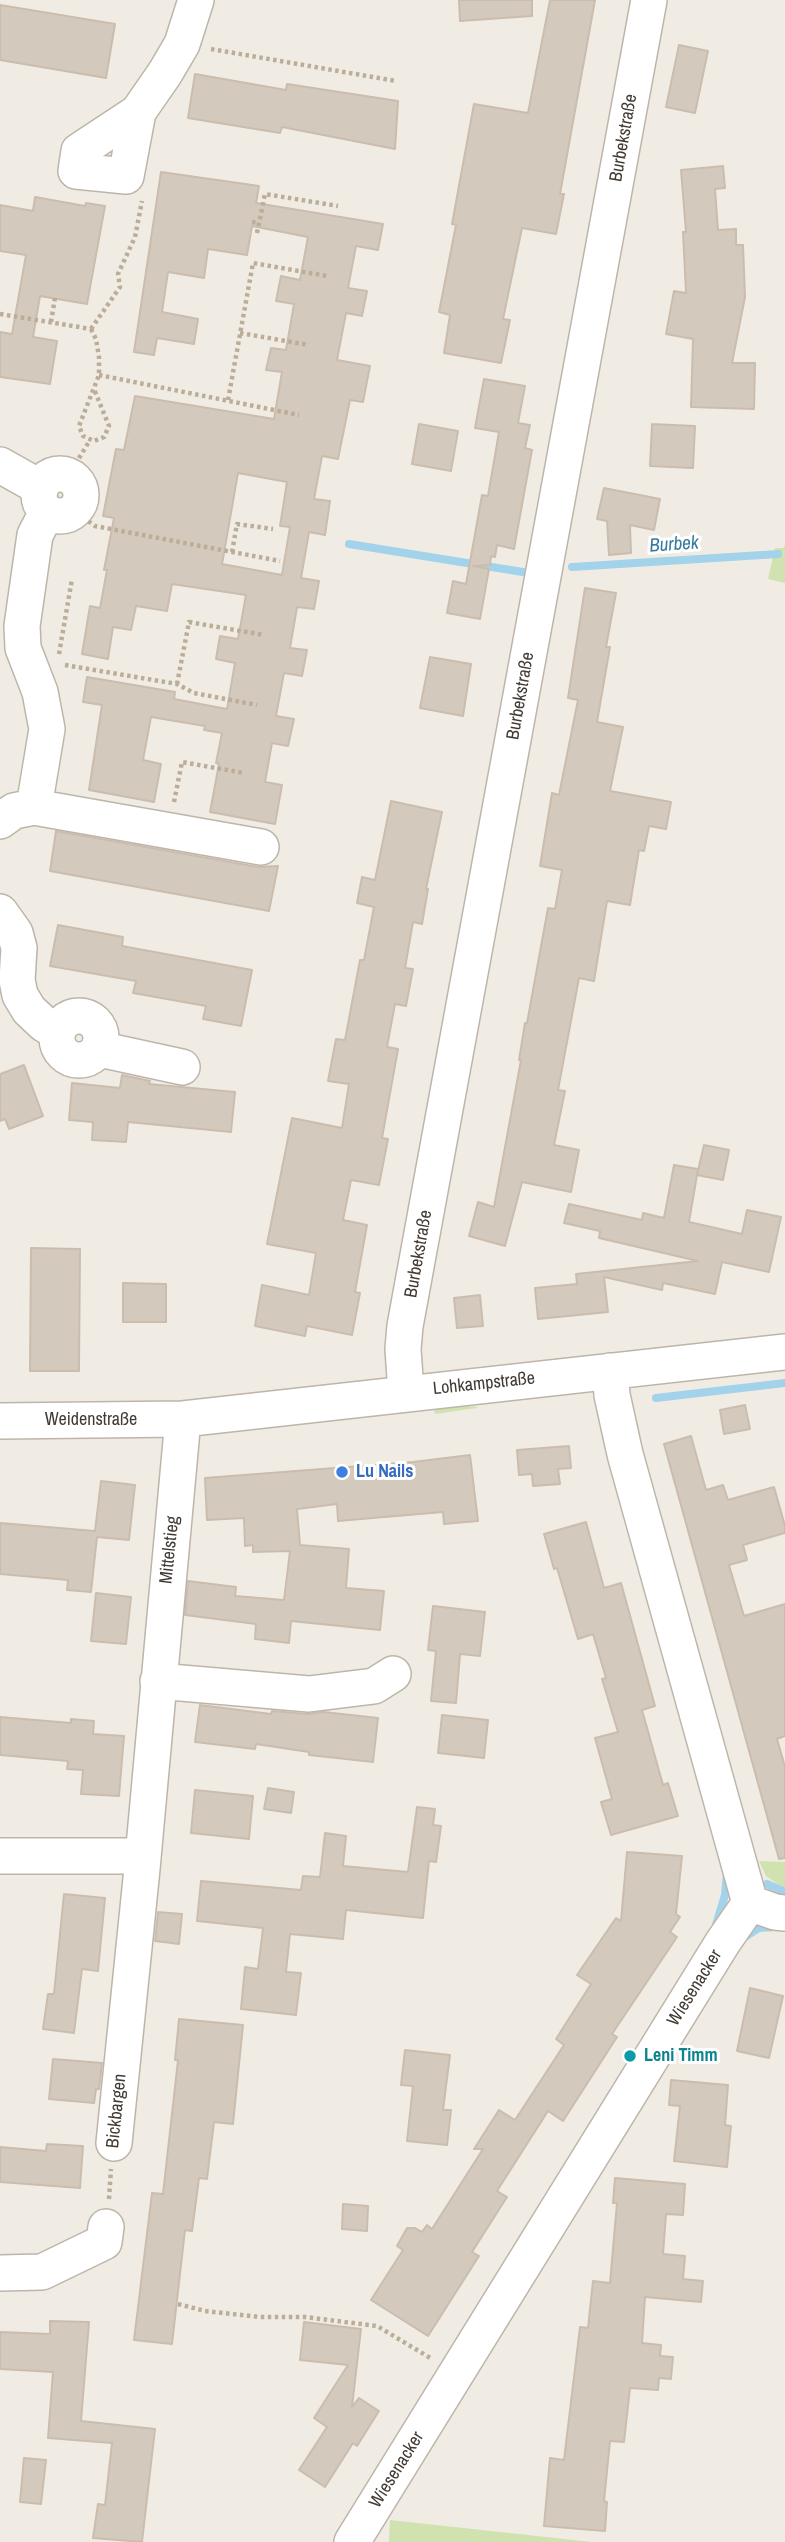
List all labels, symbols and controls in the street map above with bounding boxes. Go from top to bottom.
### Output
street label: Burbekstraße [606,92,642,184]
water label: Burbek [649,532,699,558]
street label: Burbekstraße [503,650,539,742]
street label: Burbekstraße [401,1208,437,1300]
street label: Lohkampstraße [432,1368,536,1400]
street label: Weidenstraße [45,1409,137,1431]
place label: Lu Nails [356,1461,413,1483]
marker: Lu Nails [334,1464,350,1480]
street label: Mittelstieg [156,1515,184,1585]
street label: Wiesenacker [663,1946,727,2030]
place label: Leni Timm [644,2045,718,2067]
marker: Leni Timm [622,2048,638,2064]
street label: Bickbargen [102,2073,132,2149]
street label: Wiesenacker [365,2428,429,2512]

